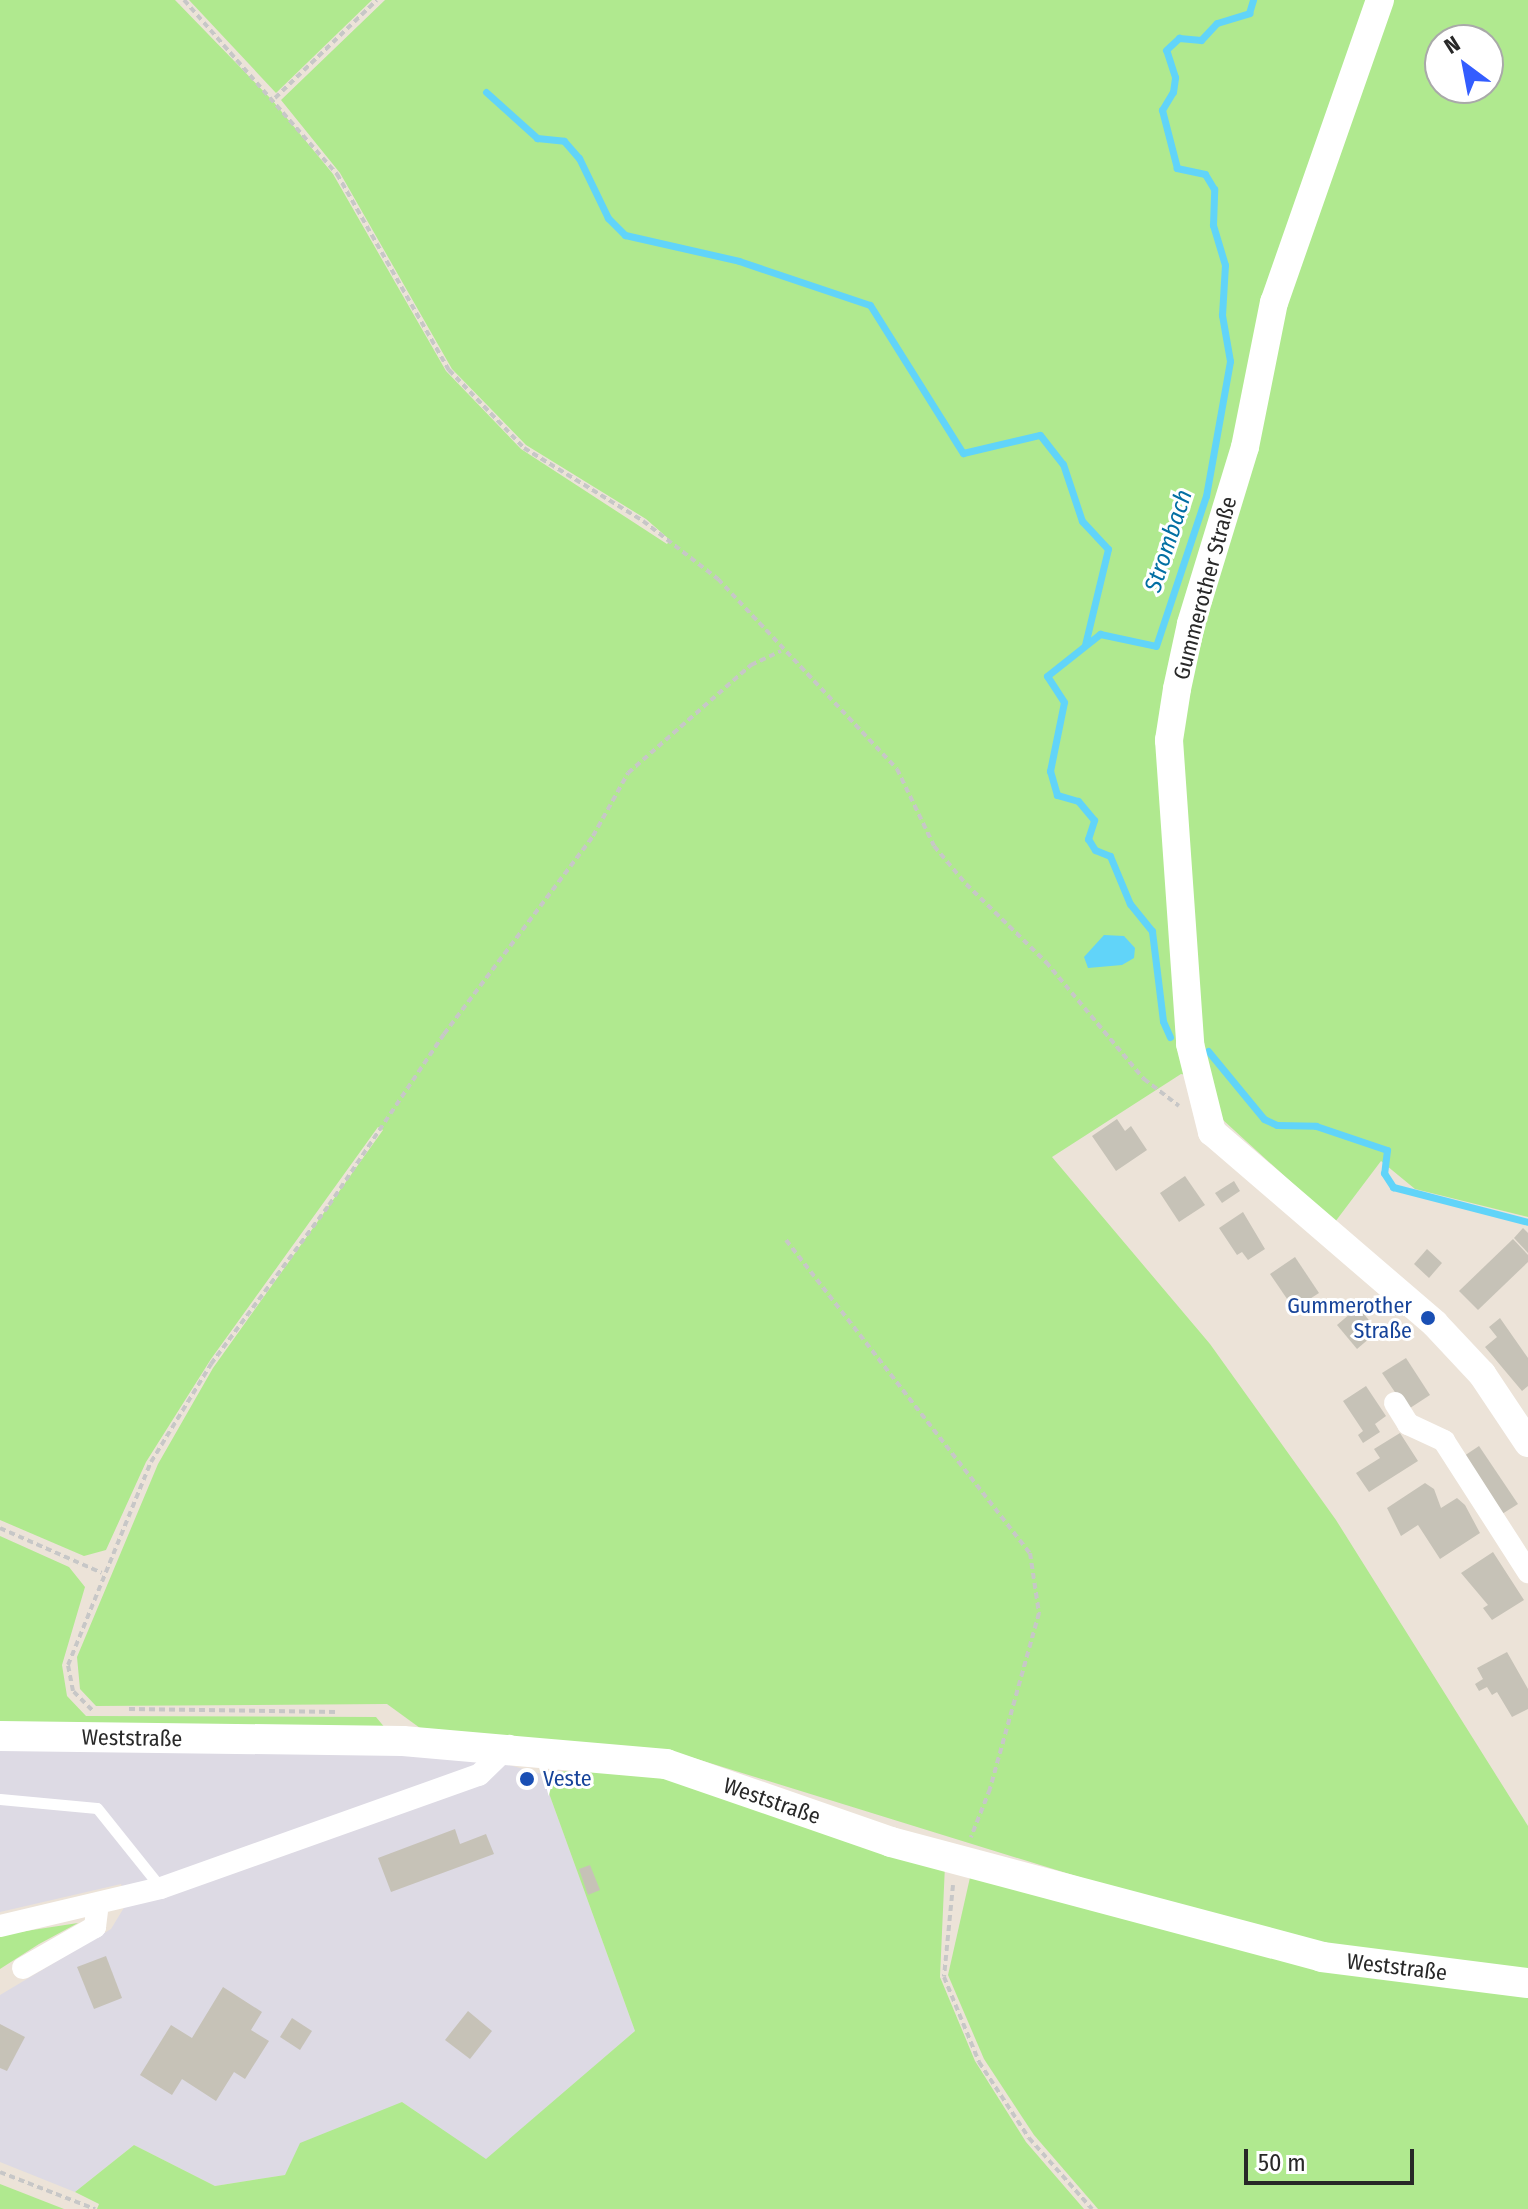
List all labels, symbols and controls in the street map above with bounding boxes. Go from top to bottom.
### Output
north arrow [1424,24,1504,104]
text: N [1439,30,1465,60]
water label: Strombach [1139,486,1199,596]
street label: Gummerother Straße [1168,494,1242,682]
place label: Gummerother Straße [1287,1292,1412,1344]
marker: Gummerother Straße [1419,1309,1437,1327]
street label: Weststraße [81,1724,183,1752]
place label: Veste [543,1766,592,1792]
marker: Veste [518,1770,536,1788]
street label: Weststraße [720,1772,824,1830]
street label: Weststraße [1345,1948,1449,1986]
scale bar [1248,2133,1418,2183]
text: 50 m [1258,2149,1306,2177]

